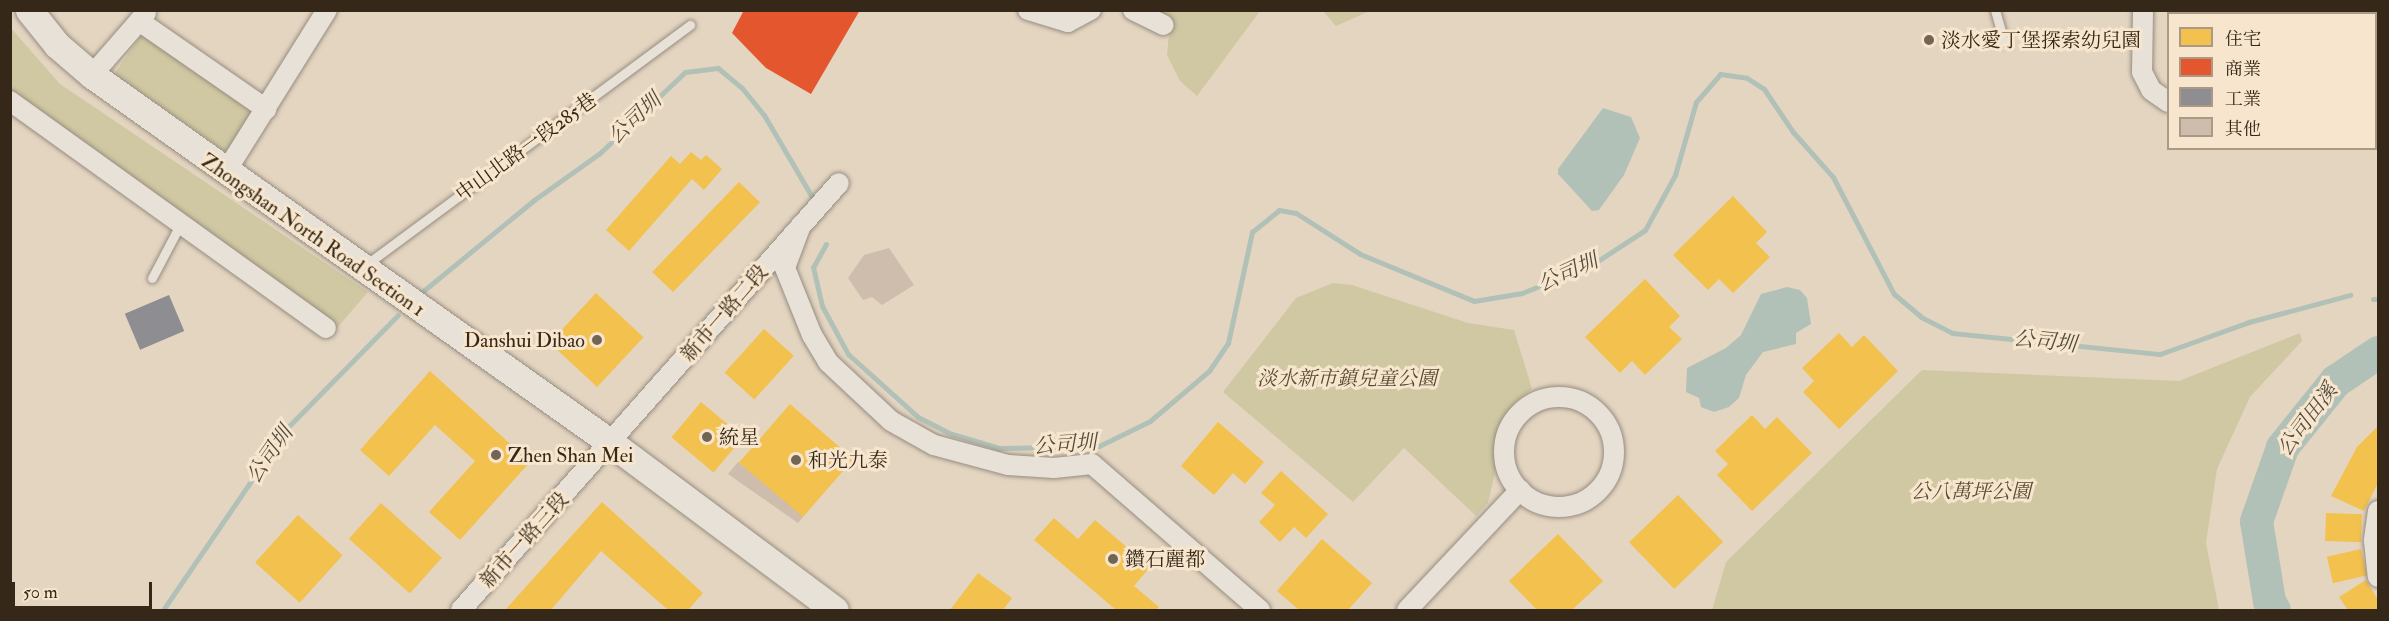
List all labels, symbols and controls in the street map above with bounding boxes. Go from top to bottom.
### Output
legend [2167,12,2377,150]
place label: 淡水愛丁堡探索幼兒園 [1941,28,2141,52]
text: 住宅 [2225,28,2261,51]
marker: 淡水愛丁堡探索幼兒園 [1922,33,1936,47]
text: 商業 [2225,58,2261,81]
street label: 中山北路一段285巷 [451,88,601,206]
water label: 公司圳 [603,88,667,150]
text: 工業 [2225,88,2261,111]
text: 其他 [2225,118,2261,141]
street label: Zhongshan North Road Section 1 [197,148,429,322]
water label: 公司圳 [1534,249,1602,297]
street label: 新市一路二段 [676,260,772,366]
water label: 公司圳 [2012,326,2078,358]
place label: Danshui Dibao [464,328,585,352]
marker: Danshui Dibao [590,333,604,347]
park label: 淡水新市鎮兒童公園 [1257,366,1437,390]
water label: 公司田溪 [2273,379,2343,461]
water label: 公司圳 [242,422,298,488]
place label: 統星 [719,425,759,449]
marker: 統星 [700,430,714,444]
water label: 公司圳 [1033,430,1097,460]
place label: Zhen Shan Mei [508,443,633,467]
marker: Zhen Shan Mei [489,448,503,462]
place label: 和光九泰 [808,448,888,472]
marker: 和光九泰 [789,453,803,467]
park label: 公八萬坪公園 [1911,479,2031,503]
street label: 新市一路三段 [475,487,573,593]
place label: 鑽石麗都 [1125,547,1205,571]
marker: 鑽石麗都 [1106,552,1120,566]
scale bar [15,570,154,608]
text: 50 m [23,581,58,604]

